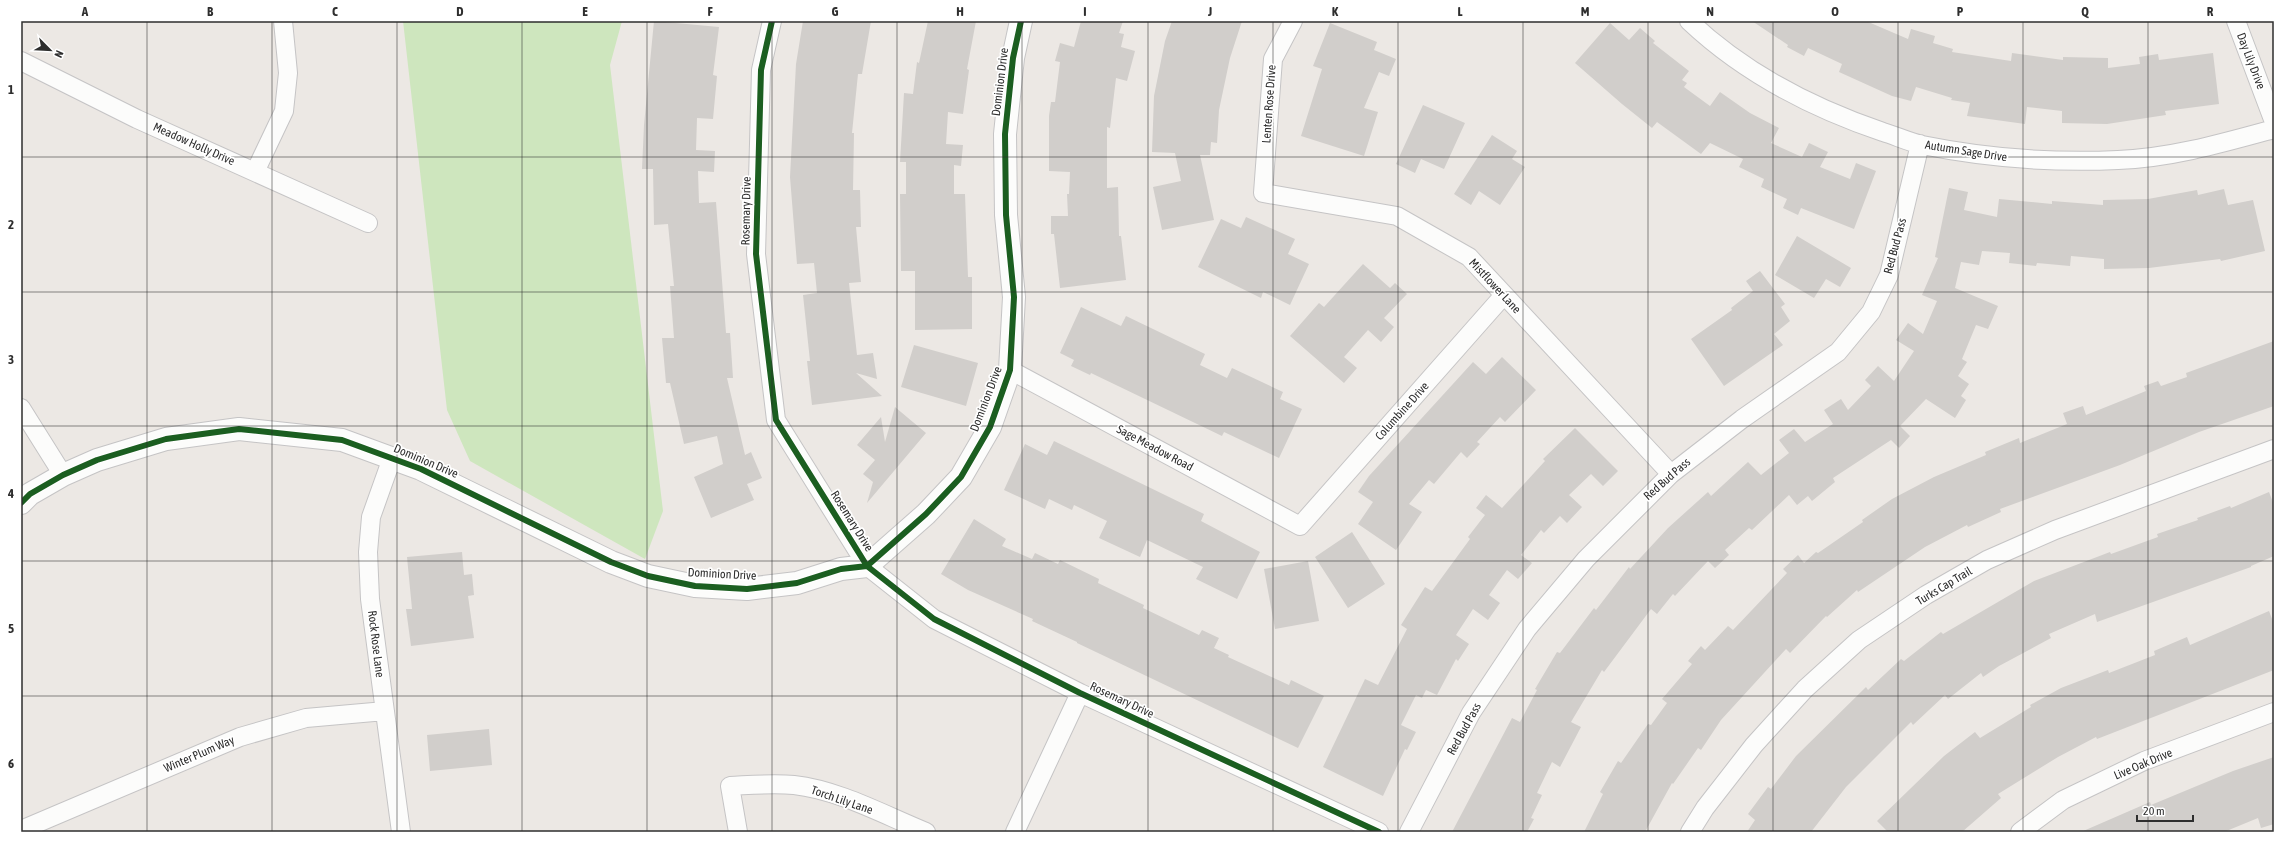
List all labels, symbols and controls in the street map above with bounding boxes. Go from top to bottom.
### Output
text: A [81,4,89,19]
text: B [207,4,214,19]
text: C [332,4,338,19]
text: D [456,4,464,19]
text: E [582,4,588,19]
text: F [707,4,713,19]
text: G [832,4,839,19]
text: H [956,4,964,19]
text: I [1083,4,1087,19]
text: J [1207,4,1212,19]
text: K [1332,4,1339,19]
text: L [1457,4,1463,19]
text: M [1581,4,1590,19]
text: N [1706,4,1714,19]
text: O [1831,4,1839,19]
text: P [1957,4,1964,19]
text: Q [2081,4,2089,19]
text: R [2207,4,2214,19]
north arrow [30,30,70,70]
street label: Day Lily Drive [2234,31,2268,91]
street label: Dominion Drive [989,47,1011,117]
text: N [52,49,66,59]
street label: Lenten Rose Drive [1259,64,1279,144]
text: 1 [8,82,14,97]
street label: Meadow Holly Drive [151,120,237,168]
street label: Autumn Sage Drive [1924,138,2008,164]
street label: Rosemary Drive [738,176,754,246]
text: 2 [8,217,14,232]
street label: Red Bud Pass [1881,217,1909,275]
street label: Mistflower Lane [1466,256,1524,316]
text: 3 [8,352,14,367]
street label: Dominion Drive [967,364,1005,434]
street label: Columbine Drive [1372,379,1432,443]
street label: Sage Meadow Road [1114,422,1196,474]
street label: Dominion Drive [392,441,460,481]
street label: Red Bud Pass [1641,455,1693,503]
text: 4 [7,486,14,501]
street label: Rosemary Drive [828,488,876,554]
street label: Turks Cap Trail [1913,563,1975,608]
street label: Dominion Drive [687,565,757,583]
street label: Rock Rose Lane [365,610,387,678]
text: 5 [8,621,14,636]
street label: Rosemary Drive [1088,679,1156,721]
street label: Red Bud Pass [1444,701,1484,757]
street label: Winter Plum Way [162,733,236,775]
street label: Live Oak Drive [2112,745,2174,783]
text: 6 [8,756,14,771]
street label: Torch Lily Lane [809,783,875,817]
scale bar [2137,797,2193,823]
text: 20 m [2143,804,2165,818]

